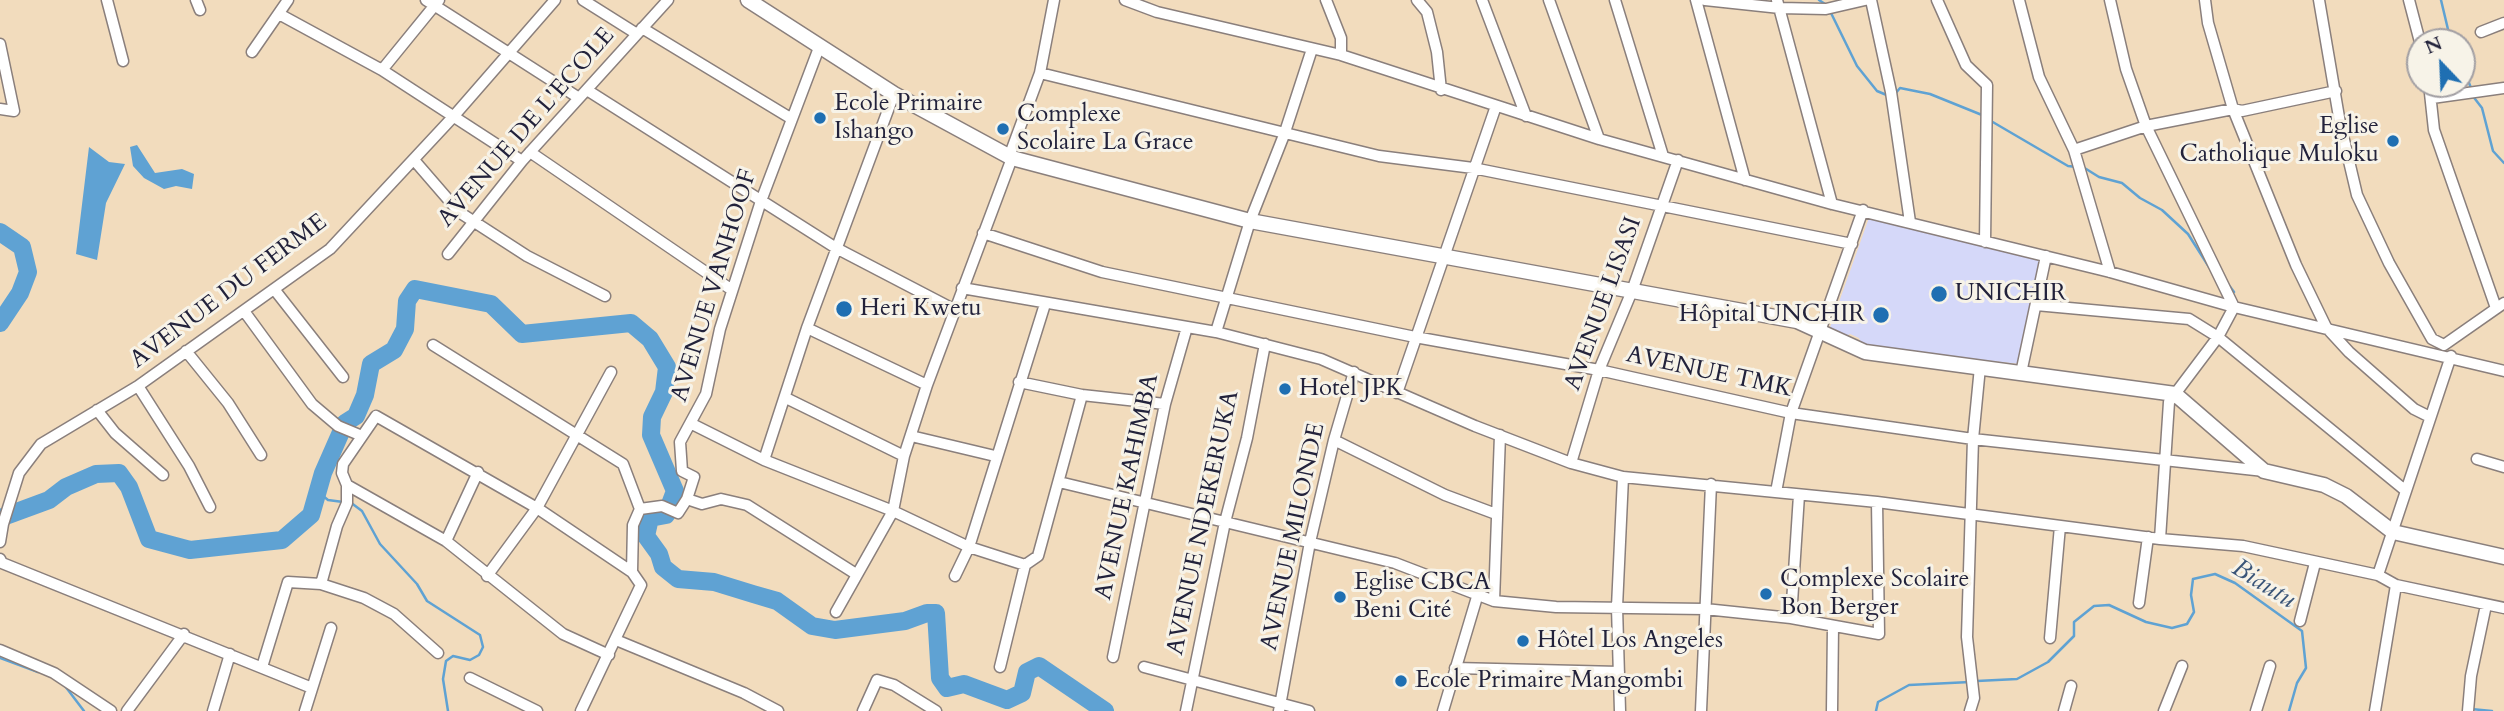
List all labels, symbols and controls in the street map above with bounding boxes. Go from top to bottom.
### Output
street label: AVENUE DE L'ECOLE [433,22,621,234]
north arrow [2406,28,2476,98]
text: N [2421,30,2446,61]
place label: Ecole Primaire Ishango [834,90,983,146]
place label: Complexe Scolaire La Grace [1017,101,1194,157]
marker: Ecole Primaire Ishango [812,110,828,126]
place label: Eglise Catholique Muloku [2179,113,2379,169]
marker: Complexe Scolaire La Grace [995,121,1011,137]
marker: Eglise Catholique Muloku [2385,133,2401,149]
street label: AVENUE VANHOOF [666,166,764,406]
street label: AVENUE DU FERME [125,209,333,375]
street label: AVENUE LISASI [1559,213,1649,395]
place label: UNICHIR [1955,280,2066,308]
marker: UNICHIR [1929,284,1949,304]
place label: Heri Kwetu [860,295,982,323]
marker: Heri Kwetu [834,299,854,319]
place label: Hôpital UNCHIR [1679,301,1865,329]
marker: Hôpital UNCHIR [1871,305,1891,325]
street label: AVENUE TMK [1623,341,1795,405]
street label: AVENUE KAHIMBA [1090,372,1166,602]
place label: Hotel JPK [1299,375,1403,403]
marker: Hotel JPK [1277,381,1293,397]
street label: AVENUE NDEKERUKA [1162,388,1246,658]
street label: AVENUE MILONDE [1256,421,1332,653]
water label: Biautu [2225,553,2301,617]
place label: Complexe Scolaire Bon Berger [1780,566,1969,622]
place label: Eglise CBCA Beni Cité [1354,569,1491,625]
marker: Complexe Scolaire Bon Berger [1758,586,1774,602]
marker: Eglise CBCA Beni Cité [1332,589,1348,605]
place label: Hôtel Los Angeles [1537,627,1723,655]
marker: Hôtel Los Angeles [1515,633,1531,649]
place label: Ecole Primaire Mangombi [1415,667,1683,695]
marker: Ecole Primaire Mangombi [1393,673,1409,689]

